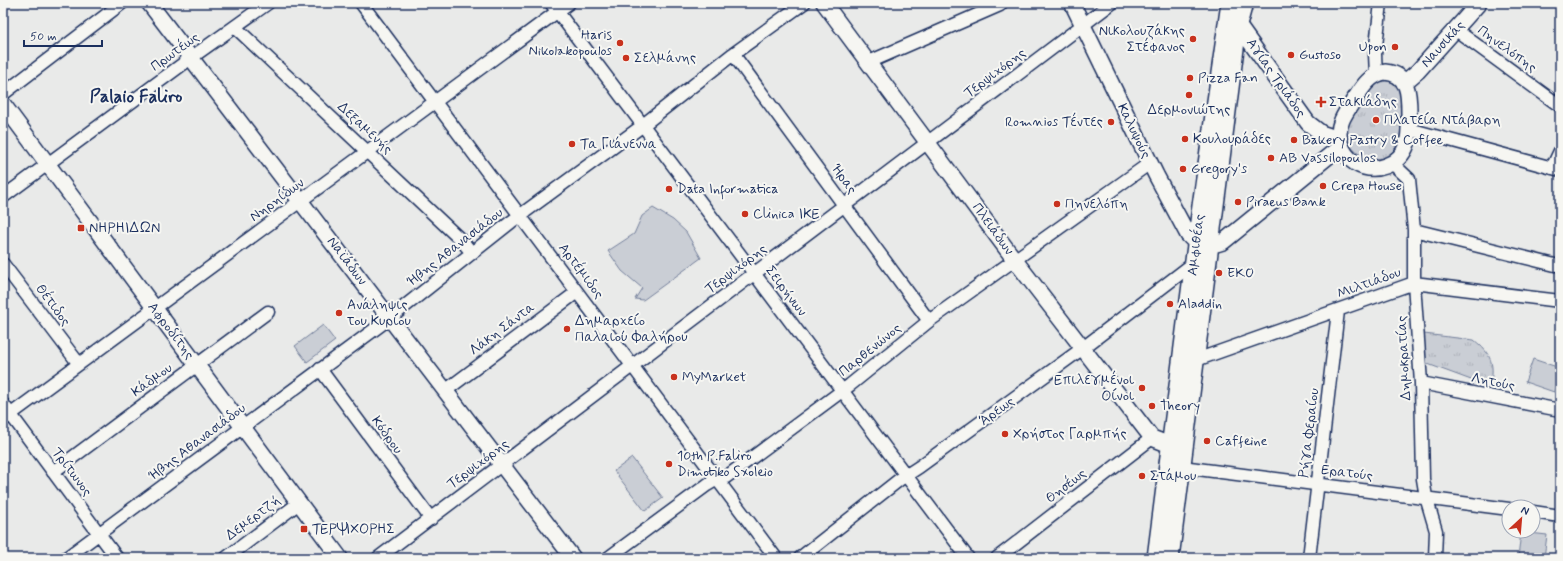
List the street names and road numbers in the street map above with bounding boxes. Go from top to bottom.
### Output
street label: Ναυσικάς [1417,17,1469,71]
street label: Πηνελόπης [1474,21,1540,77]
street label: Πρωτέως [147,28,203,76]
street label: Αγίας Τριάδος [1242,35,1310,121]
street label: Τερψιχόρης [961,44,1029,102]
street label: Δεξαμενής [334,98,396,158]
street label: Καλυψούς [1113,100,1155,162]
street label: Ήρας [827,160,861,198]
street label: Νηρηίδων [246,174,308,226]
street label: Πλειάδων [968,199,1018,259]
street label: Ήβης Αθανασιάδου [403,204,507,290]
street label: Αμφιθέας [1182,213,1209,277]
street label: Ναϊάδων [323,233,371,289]
street label: Αρτέμιδος [554,239,609,302]
street label: Τερψιχόρης [702,240,770,298]
street label: Σειρήνων [761,262,811,320]
street label: Μιλτιάδου [1335,263,1403,303]
street label: Θέτιδος [31,280,75,330]
street label: Αφροδίτης [144,299,198,363]
street label: Λάκη Σάντα [466,299,538,359]
street label: Δημοκρατίας [1393,315,1415,401]
street label: Παρθενώνος [835,319,905,381]
street label: Κάδμου [128,359,176,401]
street label: Λητούς [1469,369,1517,395]
street label: Ρήγα Φεραίου [1295,387,1323,479]
street label: Άρεως [976,392,1018,430]
street label: Ήβης Αθανασιάδου [145,399,249,485]
street label: Κόδρου [367,413,407,457]
street label: Τερψιχόρης [444,435,512,493]
street label: Τρίτωνος [48,444,96,500]
street label: Ερατούς [1320,461,1374,485]
street label: Θησέως [1041,464,1090,508]
street label: Δεμερτζή [222,491,284,545]

